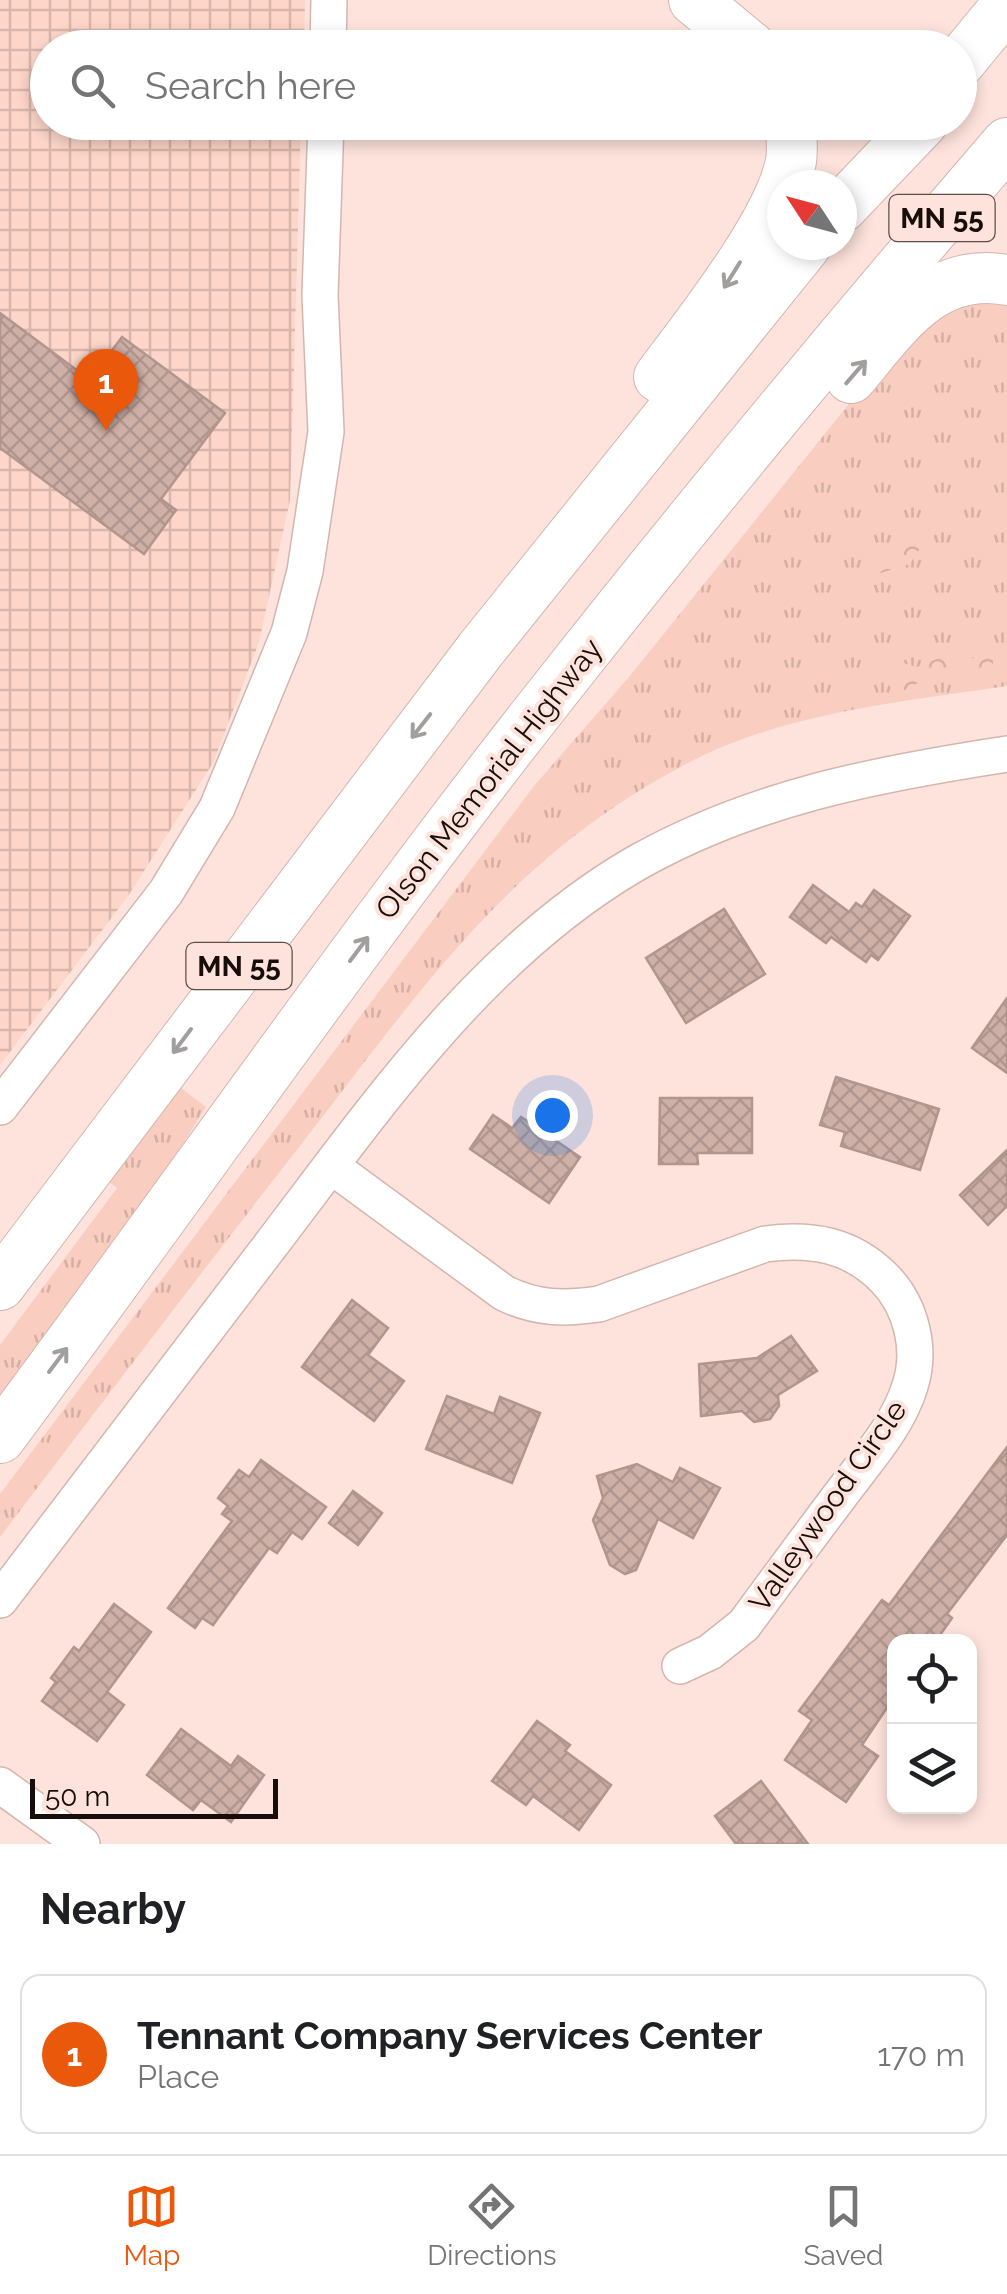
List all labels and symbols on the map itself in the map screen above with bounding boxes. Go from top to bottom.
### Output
north arrow [767,170,857,260]
road number: MN 55 [890,195,994,241]
one-way arrow [722,260,742,289]
pin: 1 [74,348,138,431]
one-way arrow [844,360,867,385]
street label: Olson Memorial Highway [368,632,609,926]
one-way arrow [411,713,433,739]
one-way arrow [348,936,369,963]
road number: MN 55 [186,943,292,989]
one-way arrow [172,1027,193,1054]
your location [527,1090,578,1141]
one-way arrow [48,1347,69,1374]
street label: Valleywood Circle [742,1393,914,1618]
scale bar [30,1774,278,1818]

